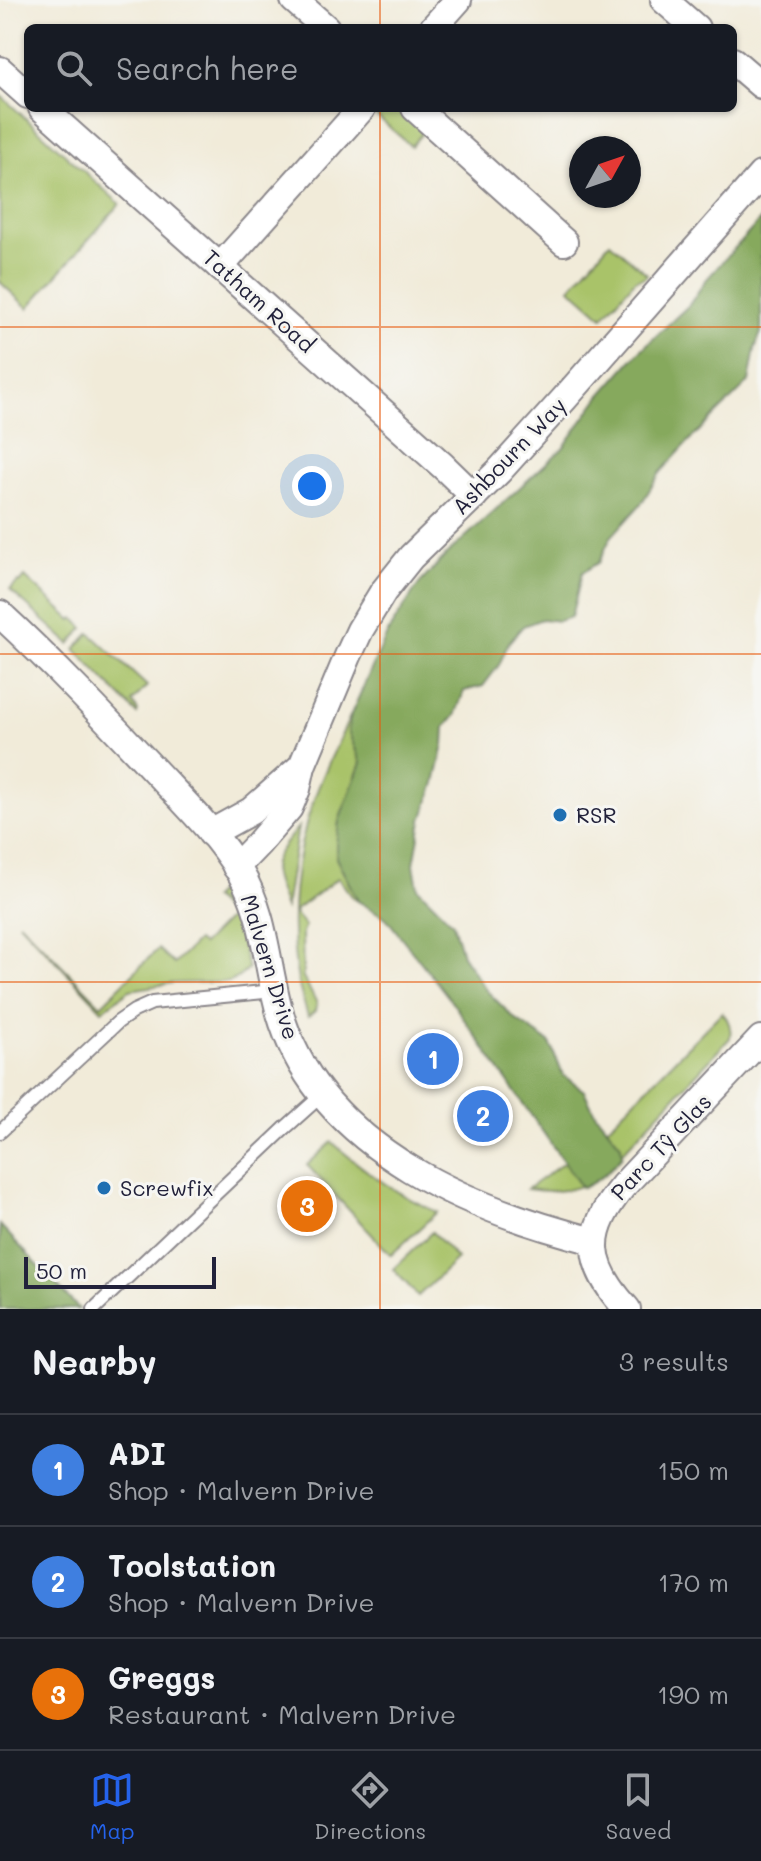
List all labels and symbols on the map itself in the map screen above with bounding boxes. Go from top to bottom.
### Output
north arrow [569,136,641,208]
street label: Tatham Road [197,243,322,359]
street label: Ashbourn Way [445,391,572,520]
your location [292,466,332,506]
place label: RSR [576,800,617,829]
marker: RSR [551,806,569,824]
street label: Malvern Drive [235,891,306,1043]
pin: 1 [407,1029,459,1089]
pin: 2 [457,1086,509,1146]
street label: Parc Tŷ Glas [604,1087,717,1206]
place label: Screwfix [120,1173,214,1202]
pin: 3 [281,1176,333,1236]
marker: Screwfix [95,1179,113,1197]
scale bar [24,1253,216,1289]

